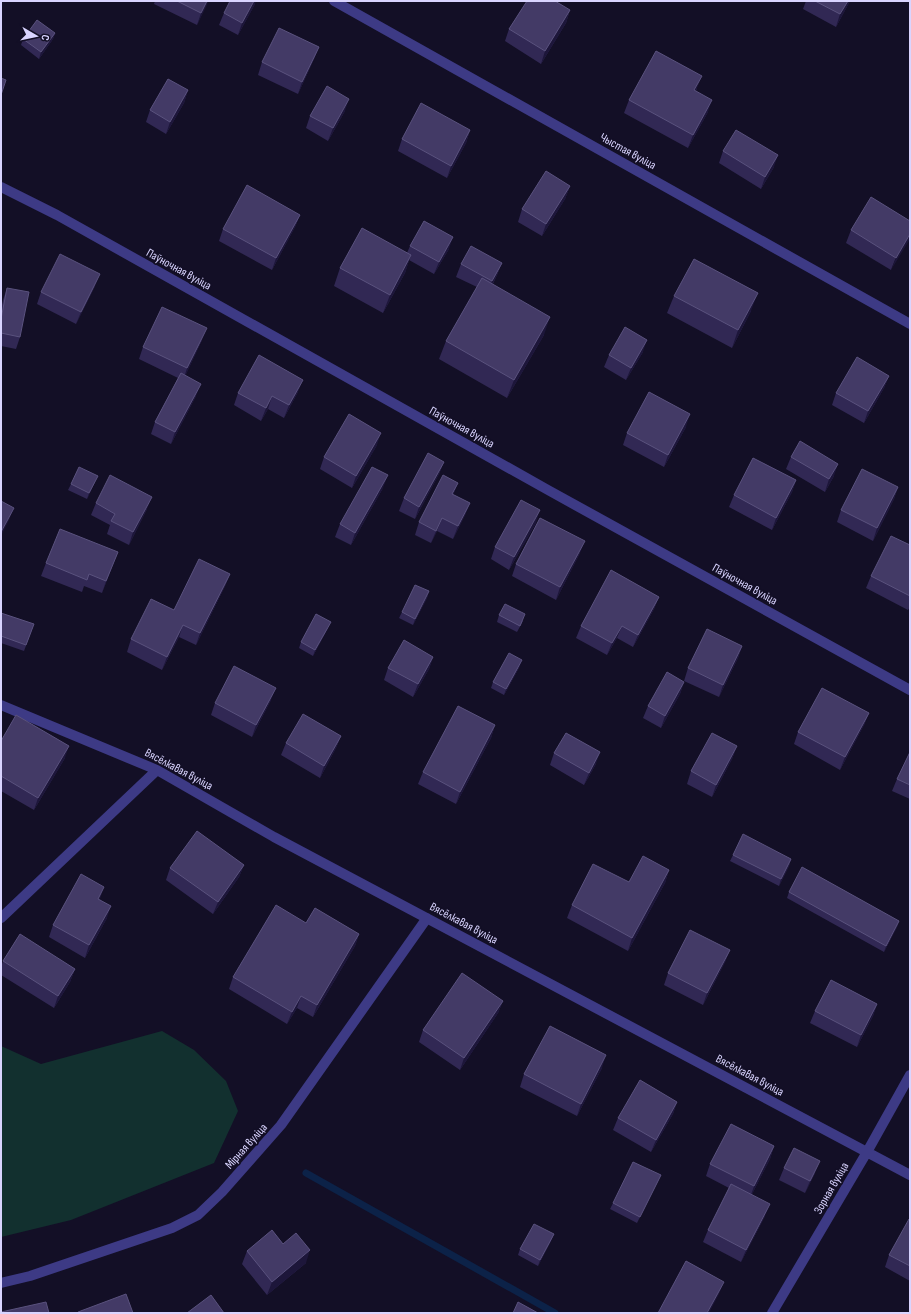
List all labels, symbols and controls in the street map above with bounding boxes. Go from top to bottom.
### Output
north arrow [16,16,56,56]
text: С [38,34,52,42]
street label: Чыстая вуліца [597,130,659,173]
street label: Паўночная вуліца [144,245,214,294]
street label: Паўночная вуліца [427,403,497,452]
street label: Паўночная вуліца [710,560,780,609]
street label: Вясёлкавая вуліца [142,745,216,794]
street label: Вясёлкавая вуліца [427,899,501,948]
street label: Вясёлкавая вуліца [713,1051,787,1100]
street label: Мірная вуліца [222,1120,271,1172]
street label: Зорная вуліца [811,1159,852,1217]

